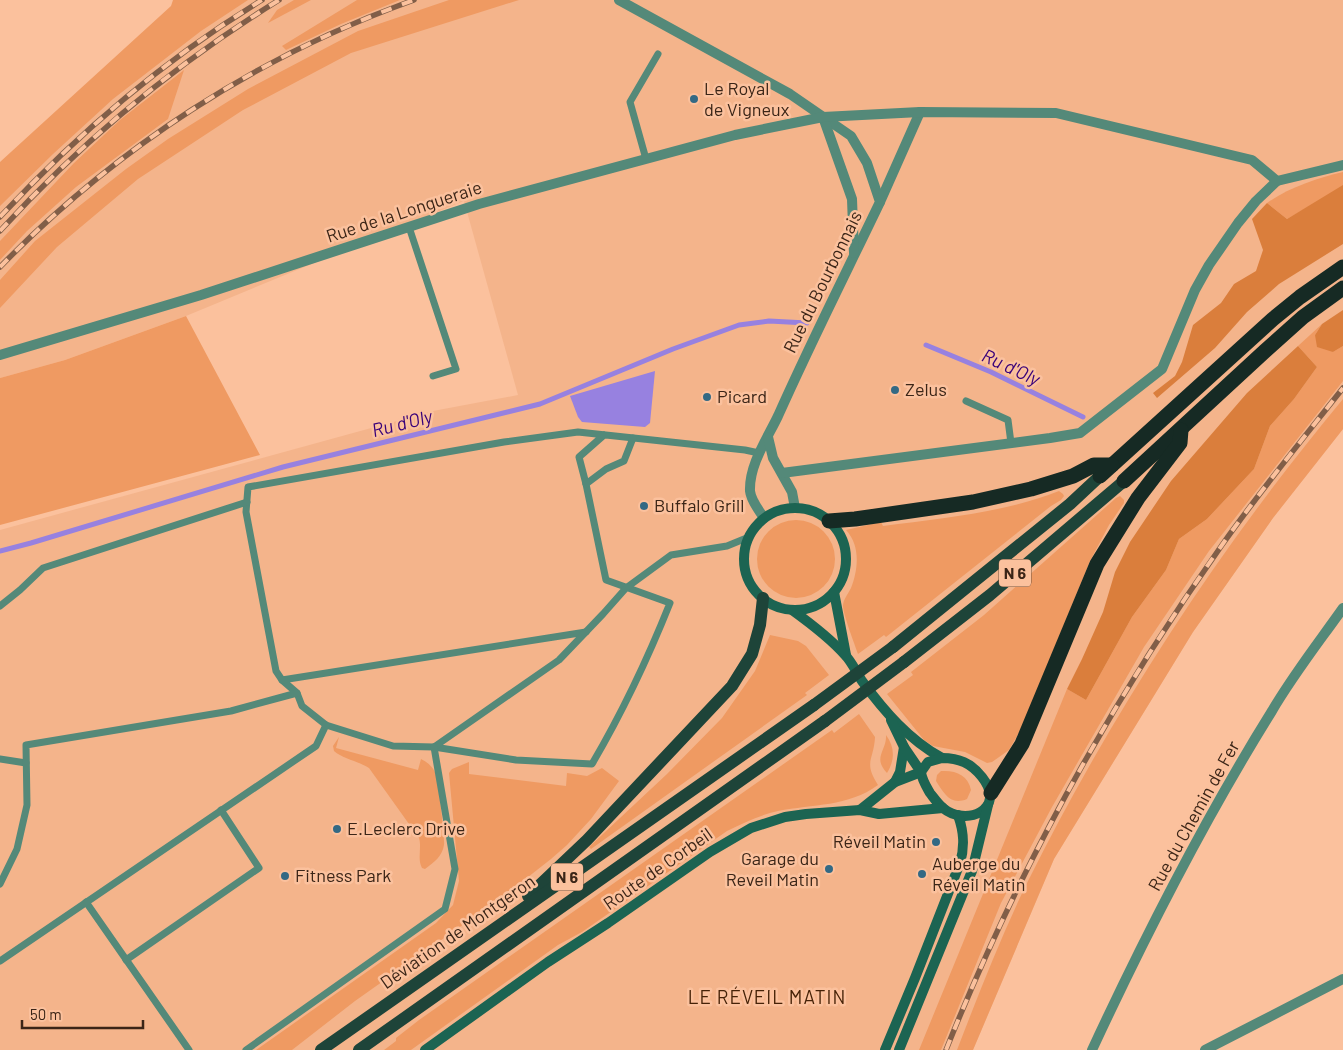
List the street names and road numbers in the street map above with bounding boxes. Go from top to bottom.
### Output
street label: Rue de la Longueraie [323,176,484,247]
street label: Rue du Bourbonnais [778,207,866,356]
road number: N 6 [999,560,1031,586]
street label: Rue du Chemin de Fer [1143,736,1244,895]
street label: Route de Corbeil [599,822,716,914]
road number: N 6 [551,864,583,890]
street label: Déviation de Montgeron [376,869,539,993]

